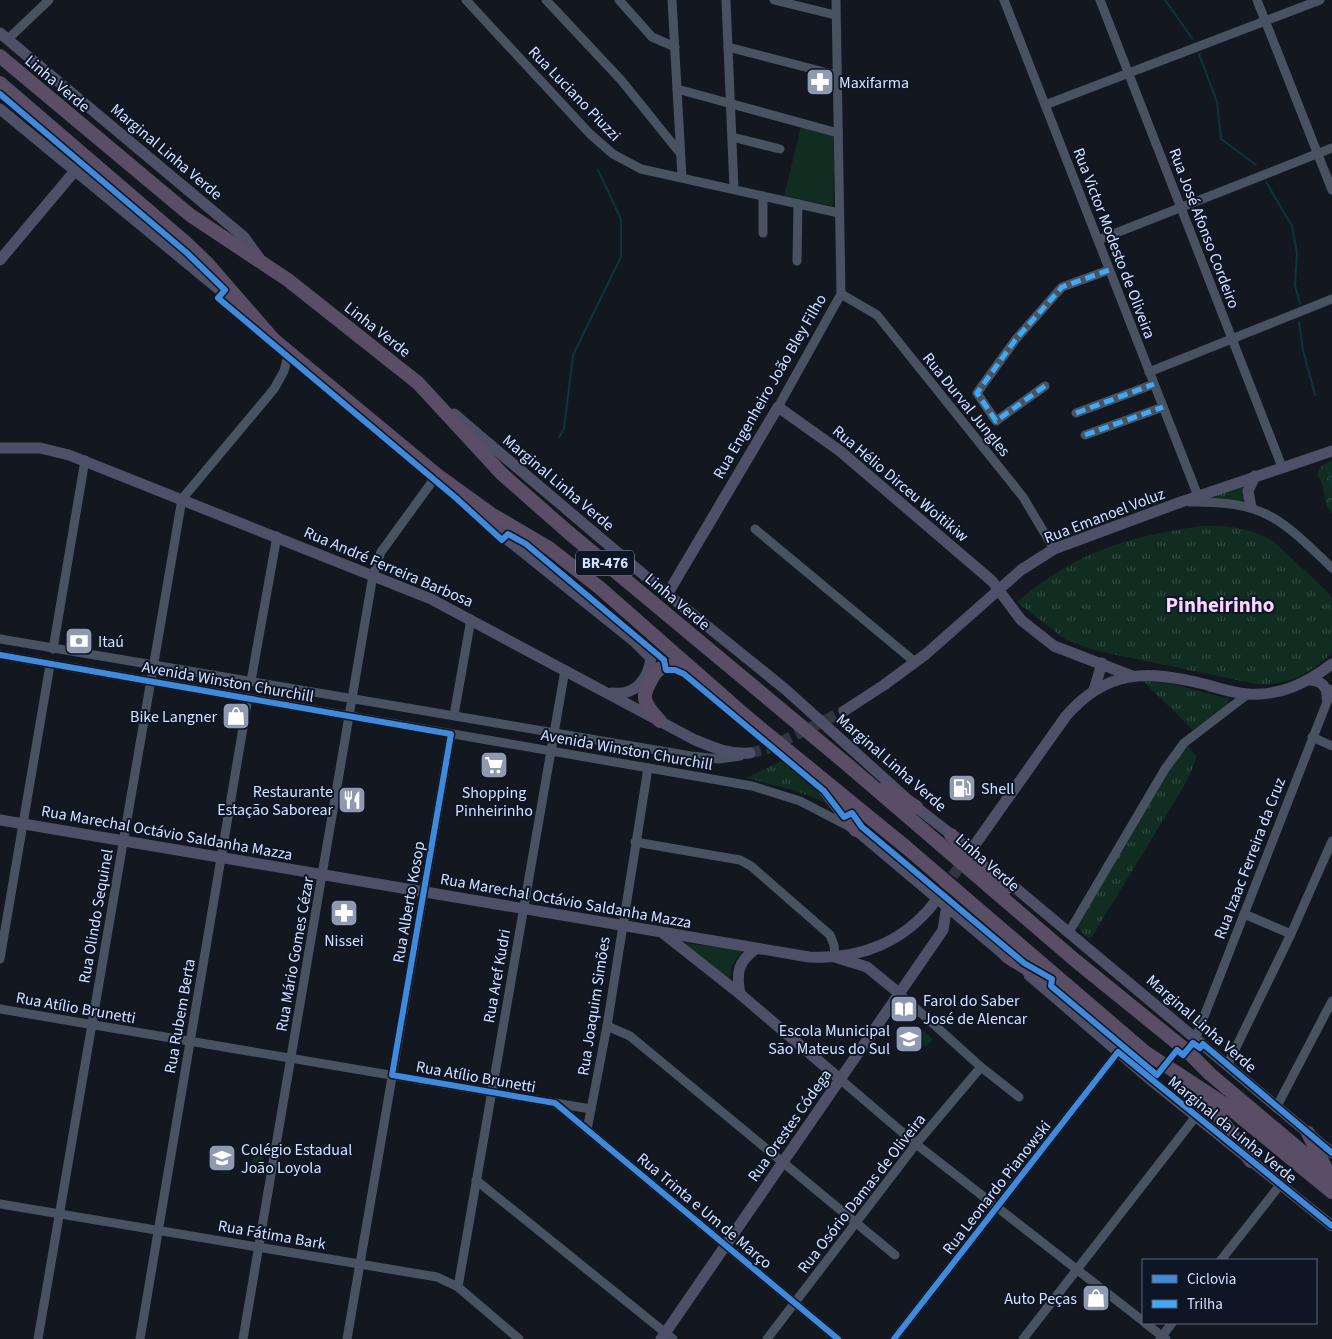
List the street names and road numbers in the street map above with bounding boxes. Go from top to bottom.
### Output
street label: Rua Luciano Piuzzi [523,41,625,146]
street label: Linha Verde [20,50,95,117]
street label: Marginal Linha Verde [106,98,227,205]
street label: Rua Victor Modesto de Oliveira [1067,145,1161,342]
street label: Rua José Afonso Cordeiro [1163,145,1245,312]
street label: Rua Engenheiro João Bley Filho [708,290,832,483]
street label: Linha Verde [340,297,415,363]
street label: Rua Durval Jungles [917,348,1015,462]
street label: Rua Hélio Dirceu Woitikiw [828,420,973,548]
street label: Marginal Linha Verde [498,429,619,536]
street label: Rua Emanoel Voluz [1041,483,1168,549]
street label: Rua André Ferreira Barbosa [301,521,477,613]
road number: BR-476 [576,550,634,576]
street label: Linha Verde [640,568,715,635]
street label: Avenida Winston Churchill [140,656,316,708]
street label: Marginal Linha Verde [831,709,951,817]
street label: Avenida Winston Churchill [539,724,715,776]
street label: Rua Izaac Ferreira da Cruz [1209,774,1291,942]
street label: Rua Marechal Octávio Saldanha Mazza [39,800,294,866]
street label: Linha Verde [950,829,1024,897]
street label: Rua Alberto Kosop [387,839,431,965]
street label: Rua Olindo Sequinel [73,847,119,985]
street label: Rua Marechal Octávio Saldanha Mazza [438,868,693,934]
street label: Rua Mário Gomes Cézar [271,875,320,1033]
street label: Rua Aref Kudri [478,927,516,1025]
street label: Rua Joaquim Simões [572,935,616,1077]
street label: Rua Rubem Berta [159,957,201,1075]
street label: Marginal Linha Verde [1141,970,1261,1078]
street label: Rua Atílio Brunetti [14,987,138,1029]
street label: Rua Atílio Brunetti [414,1056,538,1098]
street label: Rua Orestes Códega [743,1065,837,1186]
street label: Marginal da Linha Verde [1163,1071,1301,1189]
street label: Rua Osório Damas de Oliveira [793,1109,931,1278]
street label: Rua Leonardo Pianowski [937,1116,1056,1259]
street label: Rua Trinta e Um de Março [632,1148,777,1274]
street label: Rua Fátima Bark [216,1215,328,1255]

